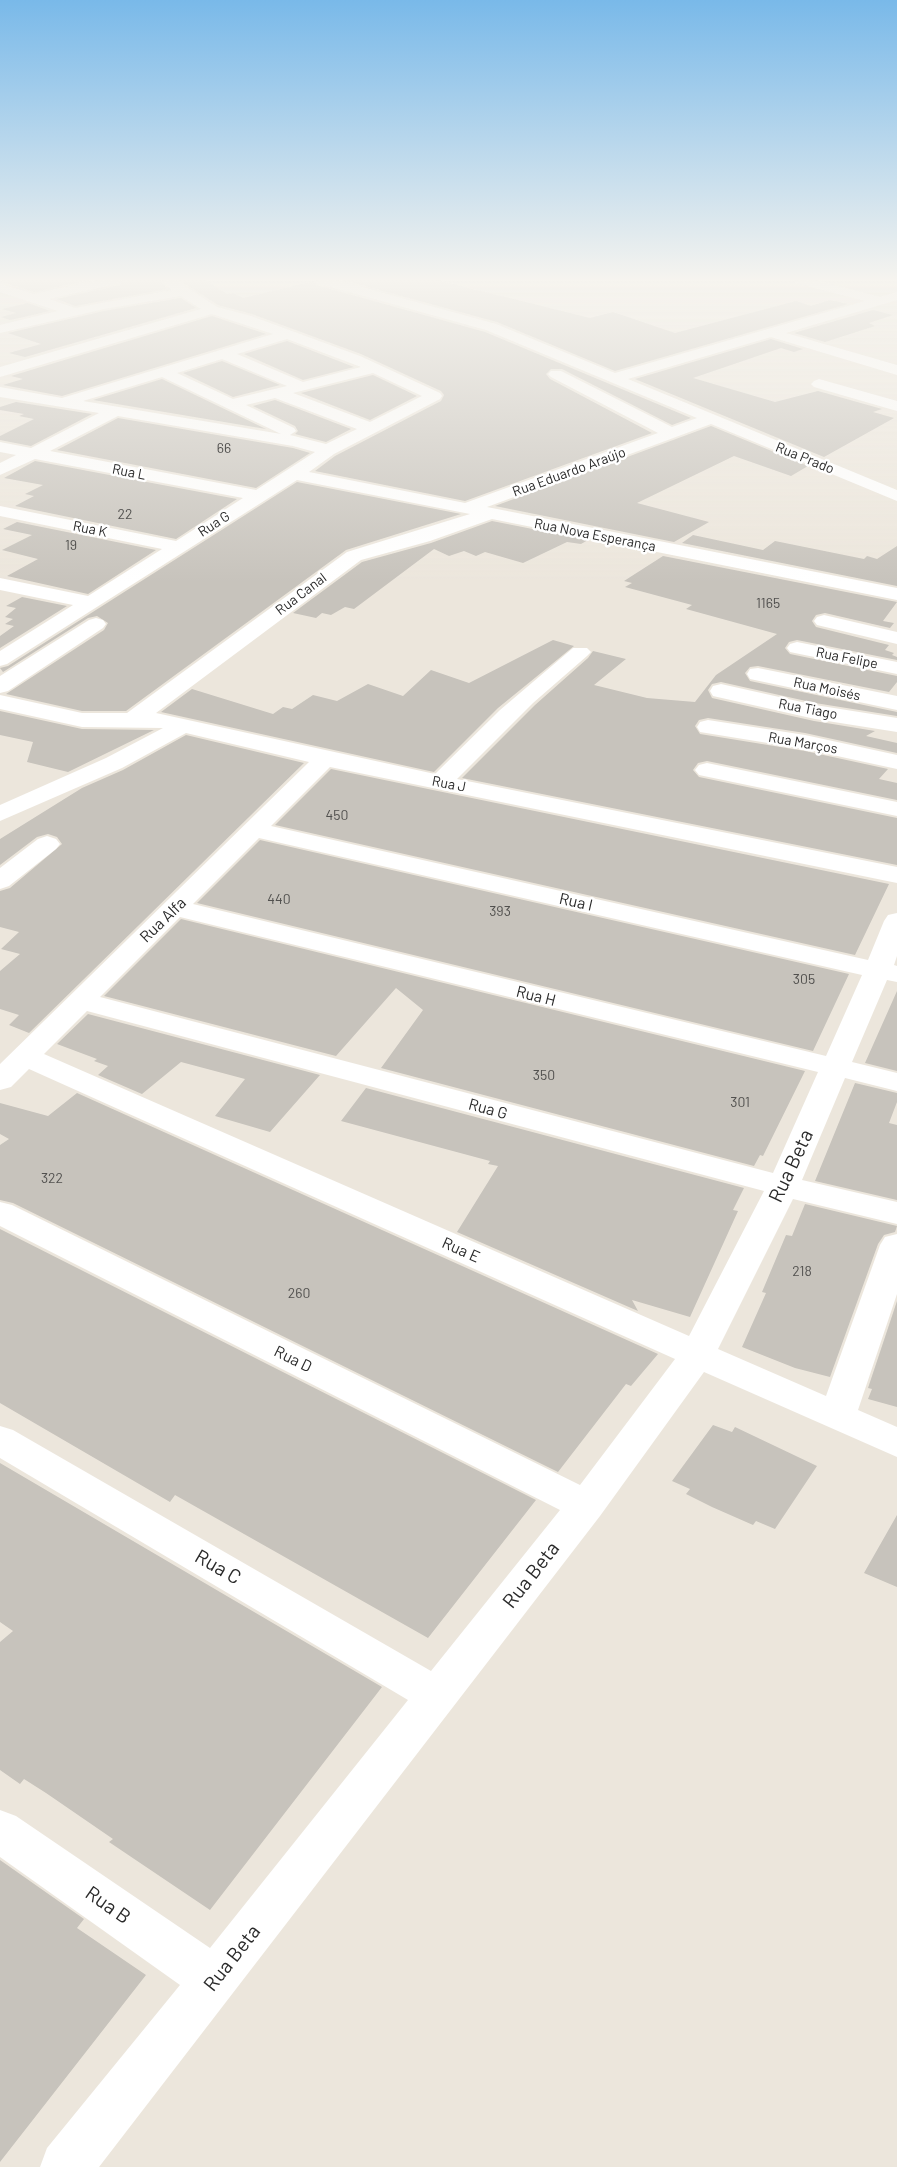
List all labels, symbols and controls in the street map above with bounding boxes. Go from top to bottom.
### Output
street label: Rua Prado [773,439,837,477]
house number: 66 [217,440,231,456]
street label: Rua Eduardo Araújo [510,444,628,500]
street label: Rua L [111,461,147,483]
house number: 22 [117,506,133,522]
street label: Rua G [195,508,233,540]
street label: Rua Nova Esperança [533,515,657,555]
street label: Rua K [71,517,109,541]
house number: 19 [65,537,77,553]
street label: Rua Canal [272,569,330,619]
house number: 1165 [756,595,780,611]
street label: Rua Felipe [815,644,879,672]
street label: Rua Moisés [792,674,862,704]
street label: Rua Tiago [777,695,839,723]
street label: Rua Marços [767,729,839,757]
street label: Rua J [431,773,467,795]
house number: 450 [326,807,348,823]
street label: Rua I [557,889,595,915]
house number: 440 [267,891,291,907]
street label: Rua Alfa [136,893,190,947]
house number: 393 [489,903,511,919]
house number: 305 [793,971,815,987]
street label: Rua H [514,982,558,1010]
house number: 350 [533,1067,555,1083]
house number: 301 [730,1094,750,1110]
street label: Rua G [466,1095,510,1123]
street label: Rua Beta [764,1126,818,1206]
house number: 322 [41,1170,63,1186]
street label: Rua E [439,1233,483,1267]
house number: 218 [792,1263,812,1279]
house number: 260 [288,1285,310,1301]
street label: Rua D [271,1342,315,1376]
street label: Rua Beta [498,1537,564,1613]
street label: Rua C [191,1544,245,1590]
street label: Rua B [81,1881,135,1929]
street label: Rua Beta [199,1920,265,1996]

